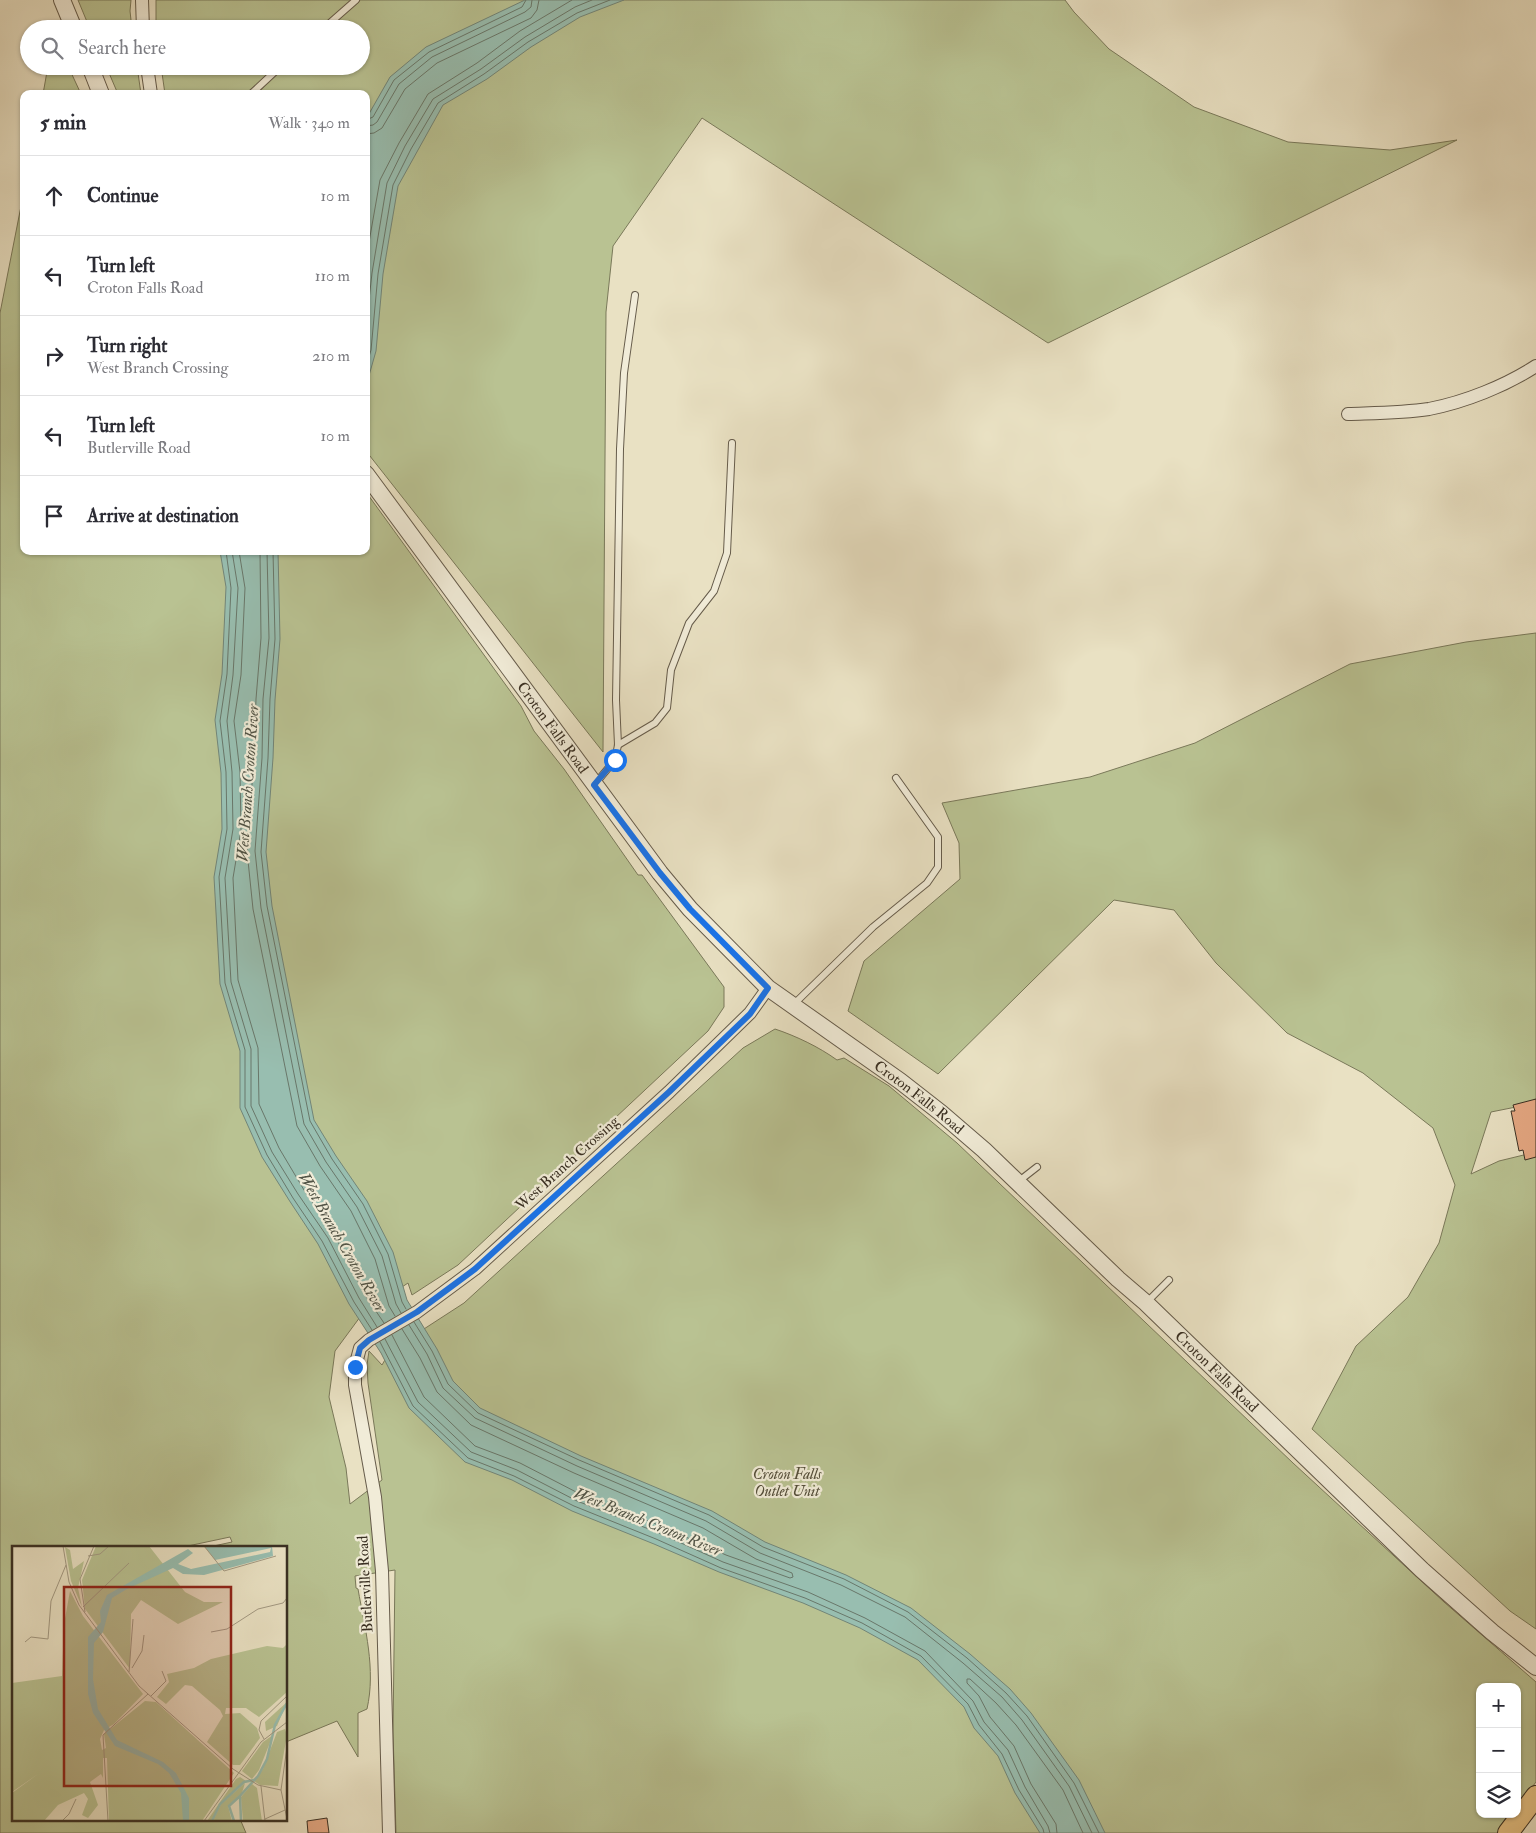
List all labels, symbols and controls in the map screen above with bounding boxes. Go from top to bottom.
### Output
search box [20,20,370,75]
icon: search [38,34,66,62]
text: Search here [78,36,166,60]
text: 5 min [40,109,86,136]
text: Walk · 340 m [268,113,350,133]
icon: ahead [40,182,68,210]
text: Continue [87,184,158,208]
text: 10 m [320,186,350,206]
text: Turn left [87,254,155,278]
icon: left [40,262,68,290]
text: 110 m [315,266,350,286]
text: Croton Falls Road [87,278,203,298]
text: Turn right [87,334,167,358]
icon: right [40,342,68,370]
text: 210 m [312,346,350,366]
text: West Branch Crossing [87,358,228,378]
text: Turn left [87,414,155,438]
icon: left [40,422,68,450]
text: 10 m [320,426,350,446]
text: Butlerville Road [87,438,191,458]
icon: arrive [40,502,68,530]
text: Arrive at destination [87,504,239,528]
street label: Croton Falls Road [512,678,593,778]
water label: West Branch Croton River [233,703,264,863]
route start [604,749,627,772]
street label: Croton Falls Road [870,1057,968,1139]
street label: West Branch Crossing [511,1112,623,1215]
water label: West Branch Croton River [294,1169,391,1317]
street label: Croton Falls Road [1171,1327,1263,1417]
route end [344,1356,367,1379]
park label: Croton Falls Outlet Unit [753,1465,822,1501]
water label: West Branch Croton River [571,1483,726,1561]
street label: Butlerville Road [353,1534,378,1633]
inset map [12,1546,288,1820]
map controls [1476,1683,1521,1818]
button: + [1476,1683,1521,1728]
button: − [1476,1728,1521,1773]
button: layers [1476,1773,1521,1818]

